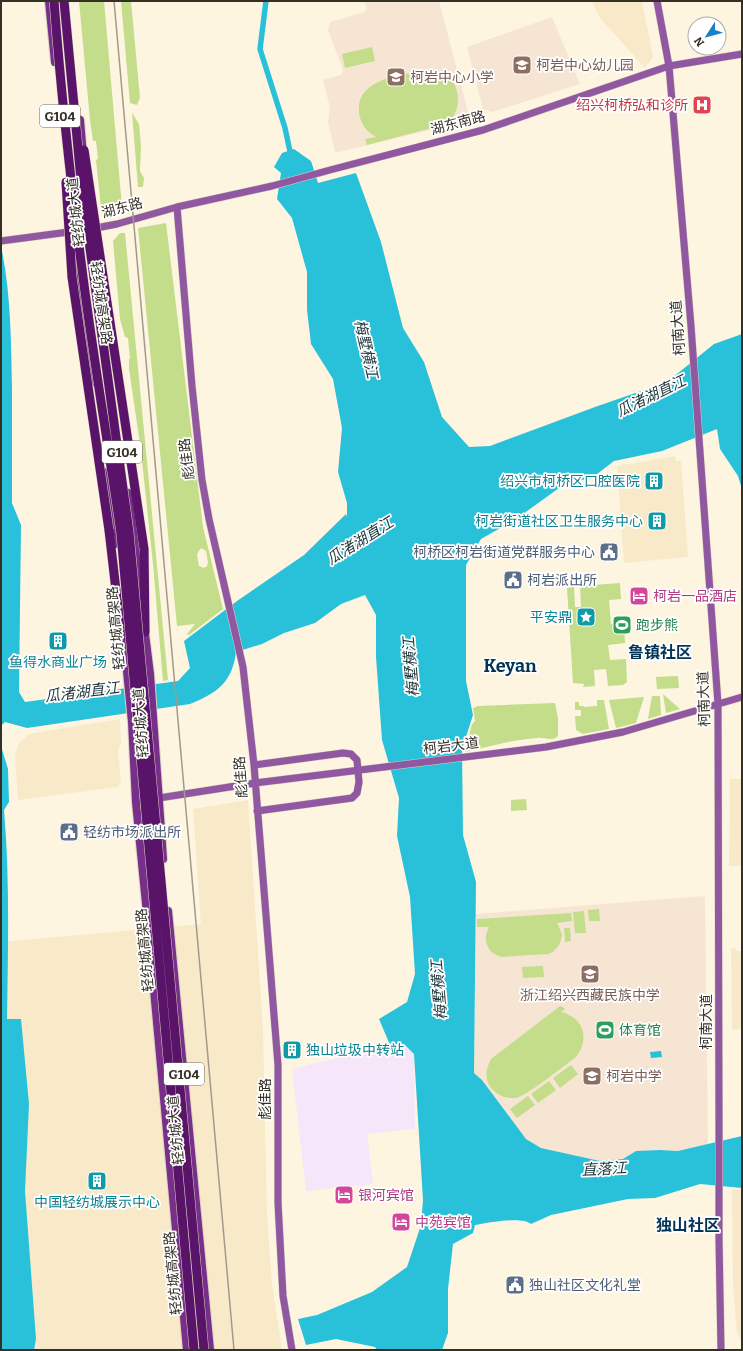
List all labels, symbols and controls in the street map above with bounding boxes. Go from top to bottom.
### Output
north arrow [687,16,727,56]
text: N [691,34,707,49]
school or university icon: 柯岩中心幼儿园 [511,54,533,76]
place label: 柯岩中心幼儿园 [536,57,634,74]
school or university icon: 柯岩中心小学 [385,66,407,88]
place label: 柯岩中心小学 [410,69,494,86]
hospital icon: 绍兴柯桥弘和诊所 [691,94,713,116]
place label: 绍兴柯桥弘和诊所 [576,97,688,114]
road number: G104 [40,105,80,127]
street label: 湖东南路 [429,108,487,138]
street label: 轻纺城大道 [64,176,88,248]
street label: 湖东路 [100,194,144,222]
street label: 轻纺城高架路 [87,260,115,346]
street label: 柯南大道 [668,299,688,357]
water label: 梅墅横江 [350,318,382,382]
water label: 瓜渚湖直江 [613,371,690,421]
street label: 彪佳路 [176,437,198,481]
road number: G104 [102,441,142,463]
building icon: 绍兴市柯桥区口腔医院 [643,470,665,492]
place label: 绍兴市柯桥区口腔医院 [500,473,640,490]
building icon: 柯岩街道社区卫生服务中心 [646,510,668,532]
water label: 瓜渚湖直江 [323,512,398,569]
place label: 柯岩街道社区卫生服务中心 [475,513,643,530]
public building icon: 柯桥区柯岩街道党群服务中心 [598,541,620,563]
place label: 柯桥区柯岩街道党群服务中心 [413,544,595,561]
public building icon: 柯岩派出所 [502,569,524,591]
place label: 柯岩派出所 [527,572,597,589]
street label: 轻纺城高架路 [104,585,128,671]
hotel icon: 柯岩一品酒店 [628,585,650,607]
place label: 柯岩一品酒店 [653,588,737,605]
place icon: 平安鼎 [575,606,597,628]
place label: 平安鼎 [530,609,572,626]
sports icon: 跑步熊 [611,614,633,636]
place label: 跑步熊 [636,617,678,634]
building icon: 鱼得水商业广场 [47,630,69,652]
water label: 梅墅横江 [399,634,423,698]
district label: 鲁镇社区 [628,643,692,662]
place label: 鱼得水商业广场 [9,654,107,671]
district label: Keyan [483,655,537,677]
street label: 柯南大道 [695,671,713,727]
water label: 瓜渚湖直江 [44,678,122,706]
street label: 轻纺城大道 [130,687,152,759]
street label: 柯岩大道 [422,734,480,758]
street label: 彪佳路 [231,755,251,799]
public building icon: 轻纺市场派出所 [58,821,80,843]
place label: 轻纺市场派出所 [83,824,181,841]
street label: 轻纺城高架路 [133,907,157,993]
water label: 梅墅横江 [427,957,451,1021]
school or university icon: 浙江绍兴西藏民族中学 [579,963,601,985]
place label: 浙江绍兴西藏民族中学 [520,987,660,1004]
street label: 柯南大道 [698,994,715,1050]
sports icon: 体育馆 [594,1019,616,1041]
place label: 体育馆 [619,1022,661,1039]
building icon: 独山垃圾中转站 [281,1039,303,1061]
place label: 独山垃圾中转站 [306,1042,404,1059]
road number: G104 [164,1063,204,1085]
school or university icon: 柯岩中学 [581,1065,603,1087]
place label: 柯岩中学 [606,1068,662,1085]
street label: 彪佳路 [257,1078,274,1120]
street label: 轻纺城大道 [164,1094,188,1166]
water label: 直落江 [581,1159,629,1179]
building icon: 中国轻纺城展示中心 [86,1170,108,1192]
hotel icon: 银河宾馆 [333,1184,355,1206]
place label: 银河宾馆 [358,1187,414,1204]
place label: 中国轻纺城展示中心 [34,1194,160,1211]
hotel icon: 中苑宾馆 [390,1211,412,1233]
place label: 中苑宾馆 [415,1214,471,1231]
district label: 独山社区 [656,1216,720,1235]
street label: 轻纺城高架路 [161,1230,185,1316]
public building icon: 独山社区文化礼堂 [504,1274,526,1296]
place label: 独山社区文化礼堂 [529,1277,641,1294]

